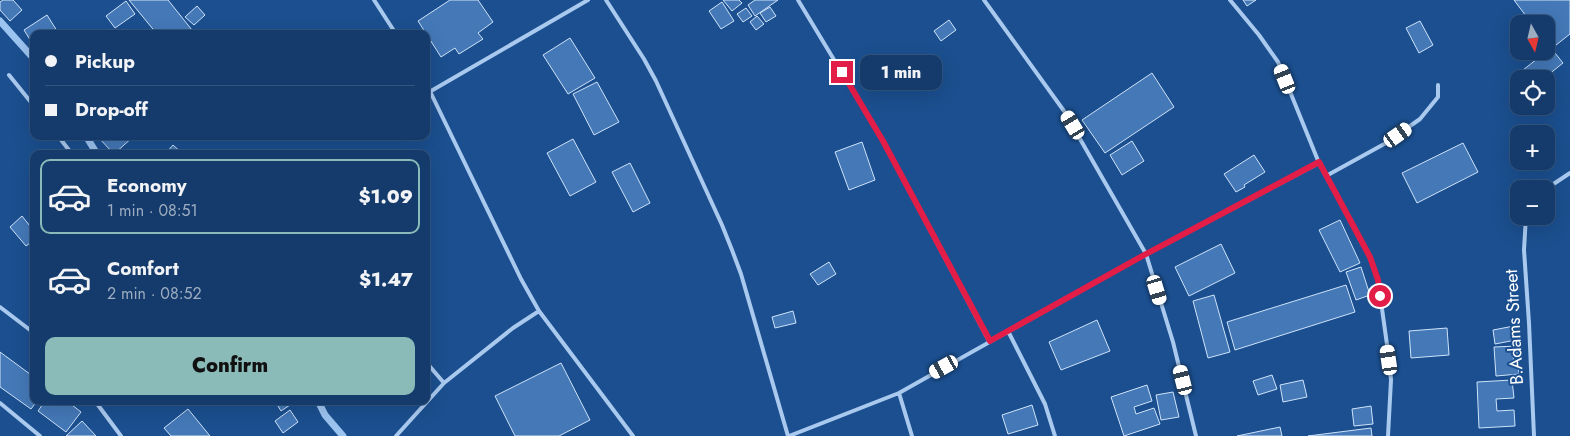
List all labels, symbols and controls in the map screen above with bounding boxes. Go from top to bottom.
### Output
north arrow [1510,15,1555,60]
map controls [1510,15,1555,225]
text: Pickup [75,48,135,75]
callout: 1 min [860,54,942,90]
route end [831,61,853,83]
text: 1 min [881,61,921,84]
car [1272,62,1297,96]
button: locate [1510,70,1555,115]
text: Drop-off [75,96,148,123]
car [1058,108,1087,142]
car [1381,120,1414,150]
button: + [1510,125,1555,170]
text: Economy [107,172,187,199]
icon: car [47,174,92,219]
button: − [1510,180,1555,225]
text: $1.09 [359,183,413,210]
text: 1 min · 08:51 [107,199,198,222]
text: Comfort [107,255,179,282]
icon: car [47,257,92,302]
text: $1.47 [359,266,413,293]
street label: B.Adams Street [1498,268,1530,385]
car [1145,273,1168,307]
text: 2 min · 08:52 [107,282,202,305]
route start [1369,285,1391,307]
button: Confirm [45,337,415,395]
car [1379,344,1398,376]
car [927,353,960,381]
car [1172,364,1193,396]

